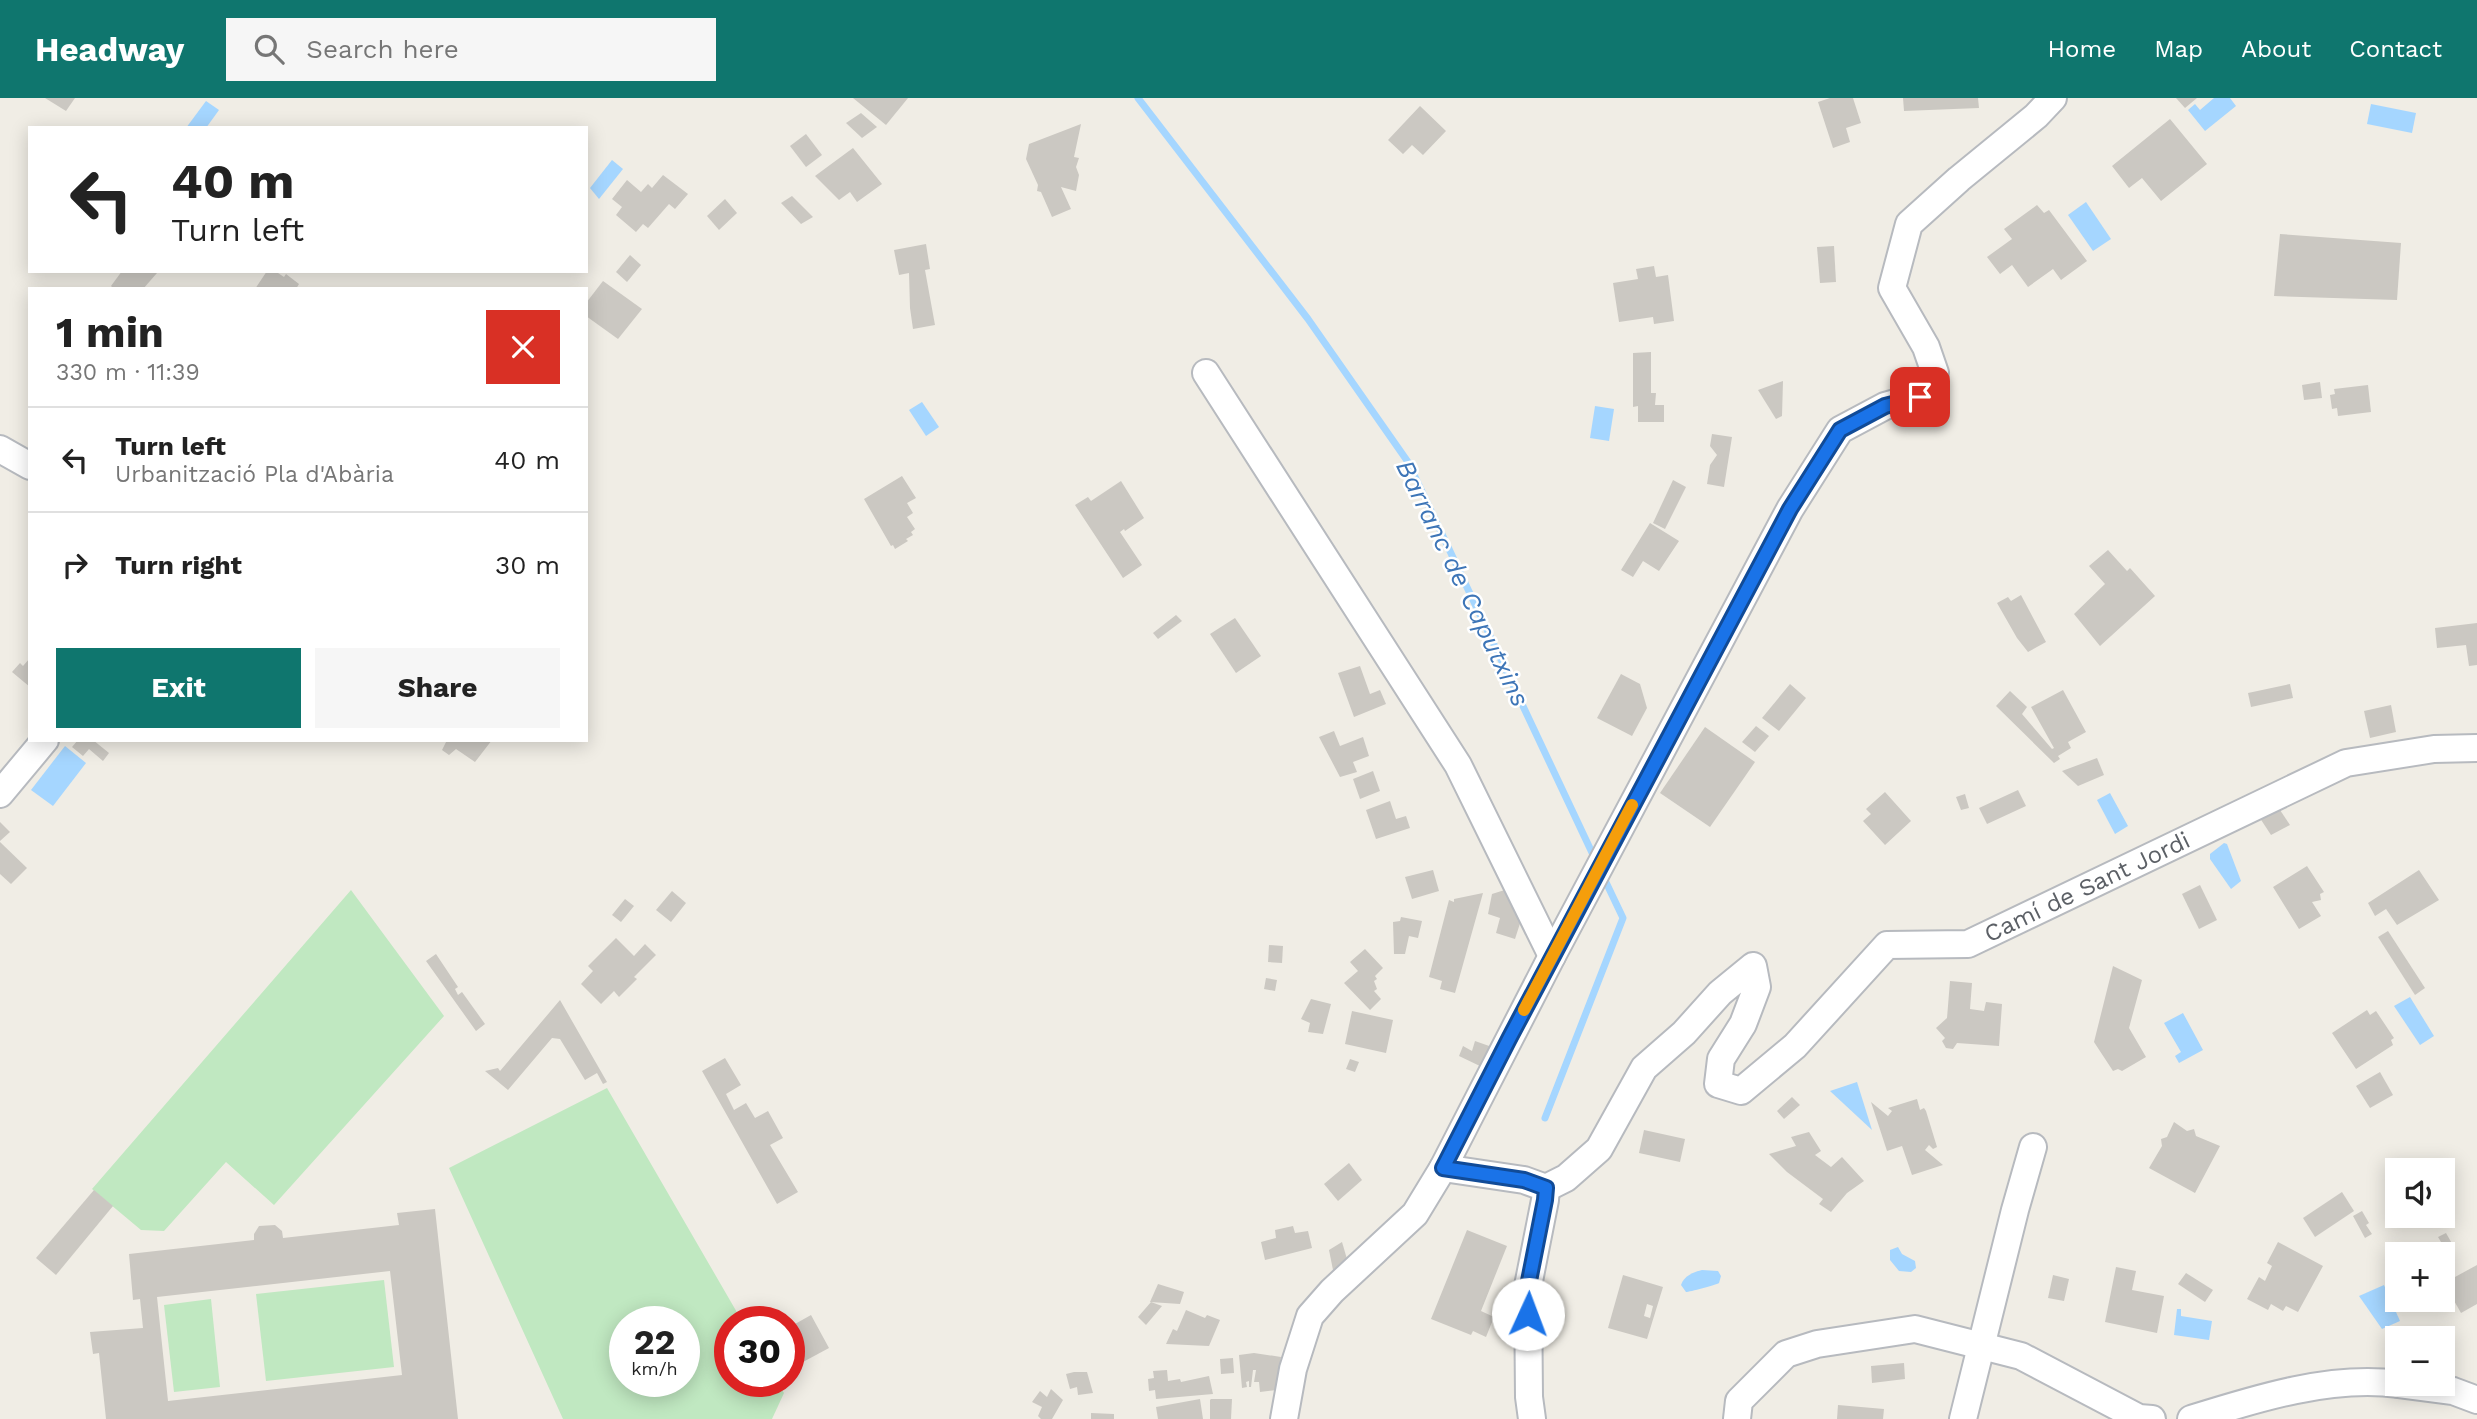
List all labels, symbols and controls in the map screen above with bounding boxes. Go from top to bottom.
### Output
search box [226,18,716,81]
text: Headway [35,30,184,69]
icon: search [250,30,288,68]
text: Search here [306,34,459,64]
text: Home [2048,35,2116,63]
text: Map [2154,35,2203,63]
text: About [2241,35,2311,63]
text: Contact [2349,35,2442,63]
text: 40 m [171,152,294,210]
icon: left [56,154,147,245]
text: Turn left [171,211,304,249]
text: 1 min [56,308,164,357]
button: close [486,310,560,384]
text: 330 m · 11:39 [56,359,200,386]
pin [1890,367,1950,427]
icon: arrive [1901,378,1939,416]
text: Turn left [115,431,226,461]
icon: left [56,441,94,479]
text: 40 m [494,445,560,475]
water label: Barranc de Caputxins [1390,455,1536,711]
text: Urbanització Pla d'Abària [115,461,394,488]
icon: right [56,546,94,584]
text: Turn right [115,550,242,580]
text: 30 m [495,550,560,580]
button: Exit [56,648,301,728]
button: Share [315,648,560,728]
street label: Camí de Sant Jordi [1980,826,2194,948]
map controls [2385,1158,2455,1396]
button: sound [2385,1158,2455,1228]
button: + [2385,1242,2455,1312]
position arrow [1491,1277,1565,1351]
speed limit sign: 30 [714,1306,805,1397]
text: 22 [634,1321,675,1363]
button: − [2385,1326,2455,1396]
text: km/h [631,1358,678,1379]

